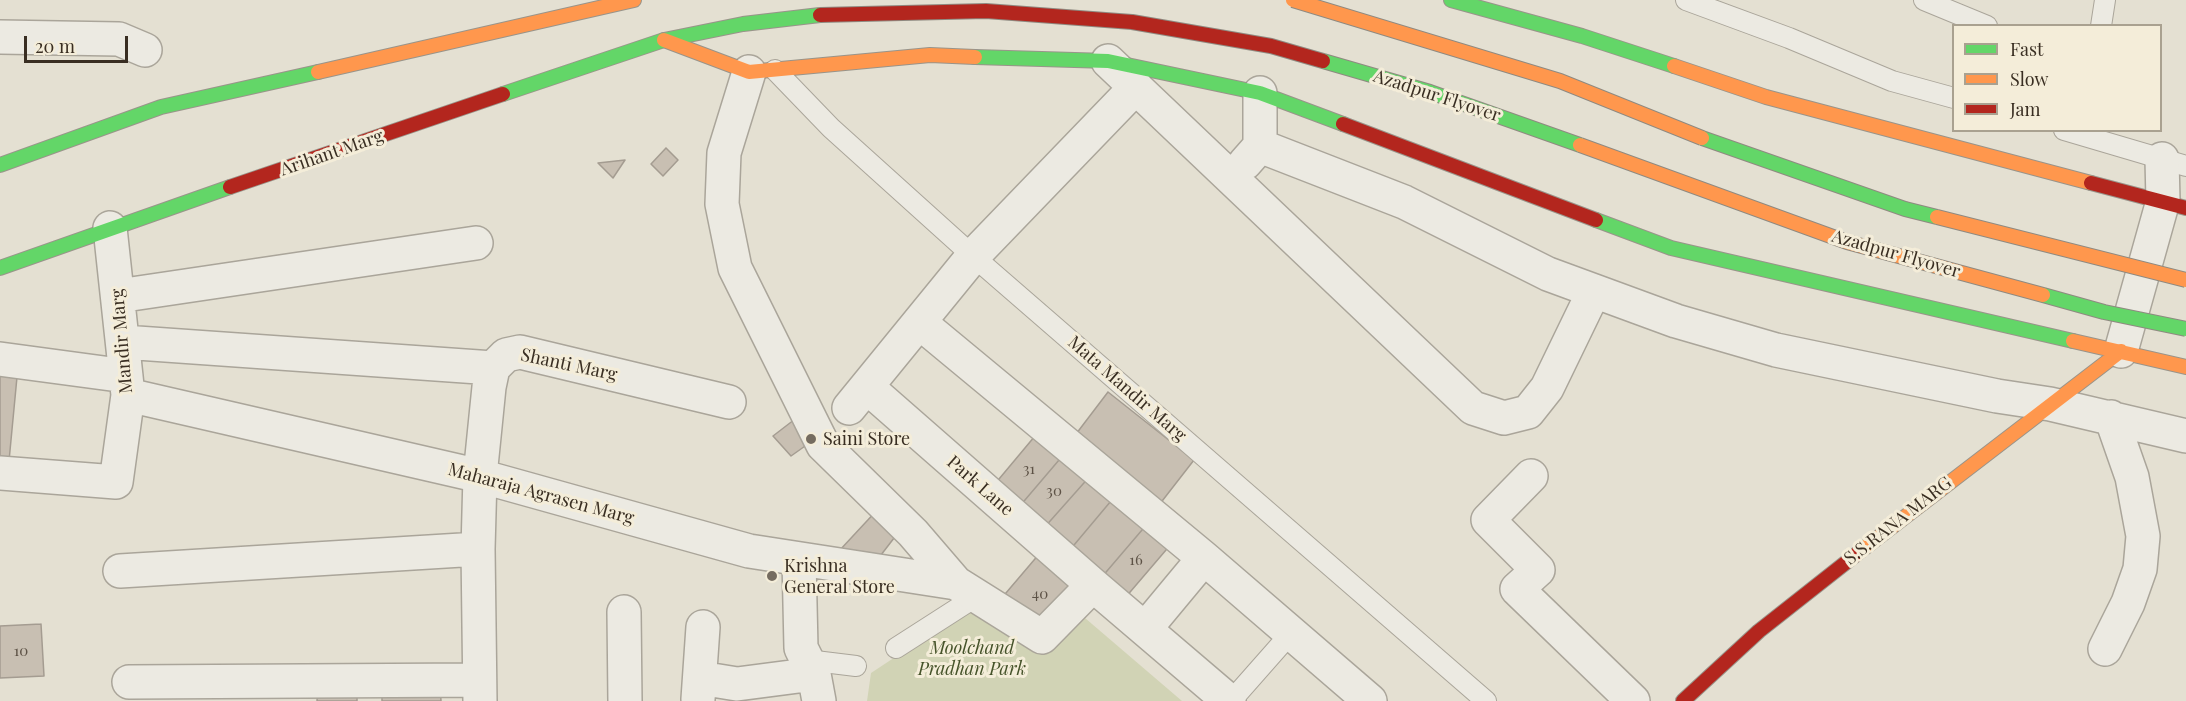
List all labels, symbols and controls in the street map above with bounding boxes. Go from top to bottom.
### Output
scale bar [27,24,130,62]
legend [1952,24,2162,132]
text: 20 m [35,34,75,58]
text: Fast [2010,37,2043,61]
street label: Azadpur Flyover [1371,65,1503,127]
text: Slow [2010,67,2048,91]
text: Jam [2010,97,2040,121]
street label: Arihant Marg [278,125,386,181]
street label: Azadpur Flyover [1829,225,1963,283]
street label: Mandir Marg [107,287,137,395]
street label: Mata Mandir Marg [1063,332,1191,446]
street label: Shanti Marg [519,344,619,386]
place label: Saini Store [823,428,910,450]
marker: Saini Store [804,432,818,446]
street label: Park Lane [942,451,1018,521]
street label: Maharaja Agrasen Marg [446,459,636,529]
house number: 31 [1023,460,1035,478]
street label: S.S.RANA MARG [1840,472,1956,570]
house number: 30 [1046,482,1062,500]
house number: 16 [1129,551,1143,569]
place label: Krishna General Store [784,555,895,598]
marker: Krishna General Store [765,569,779,583]
house number: 40 [1032,585,1048,603]
park label: Moolchand Pradhan Park [918,637,1026,680]
house number: 10 [14,642,28,660]

